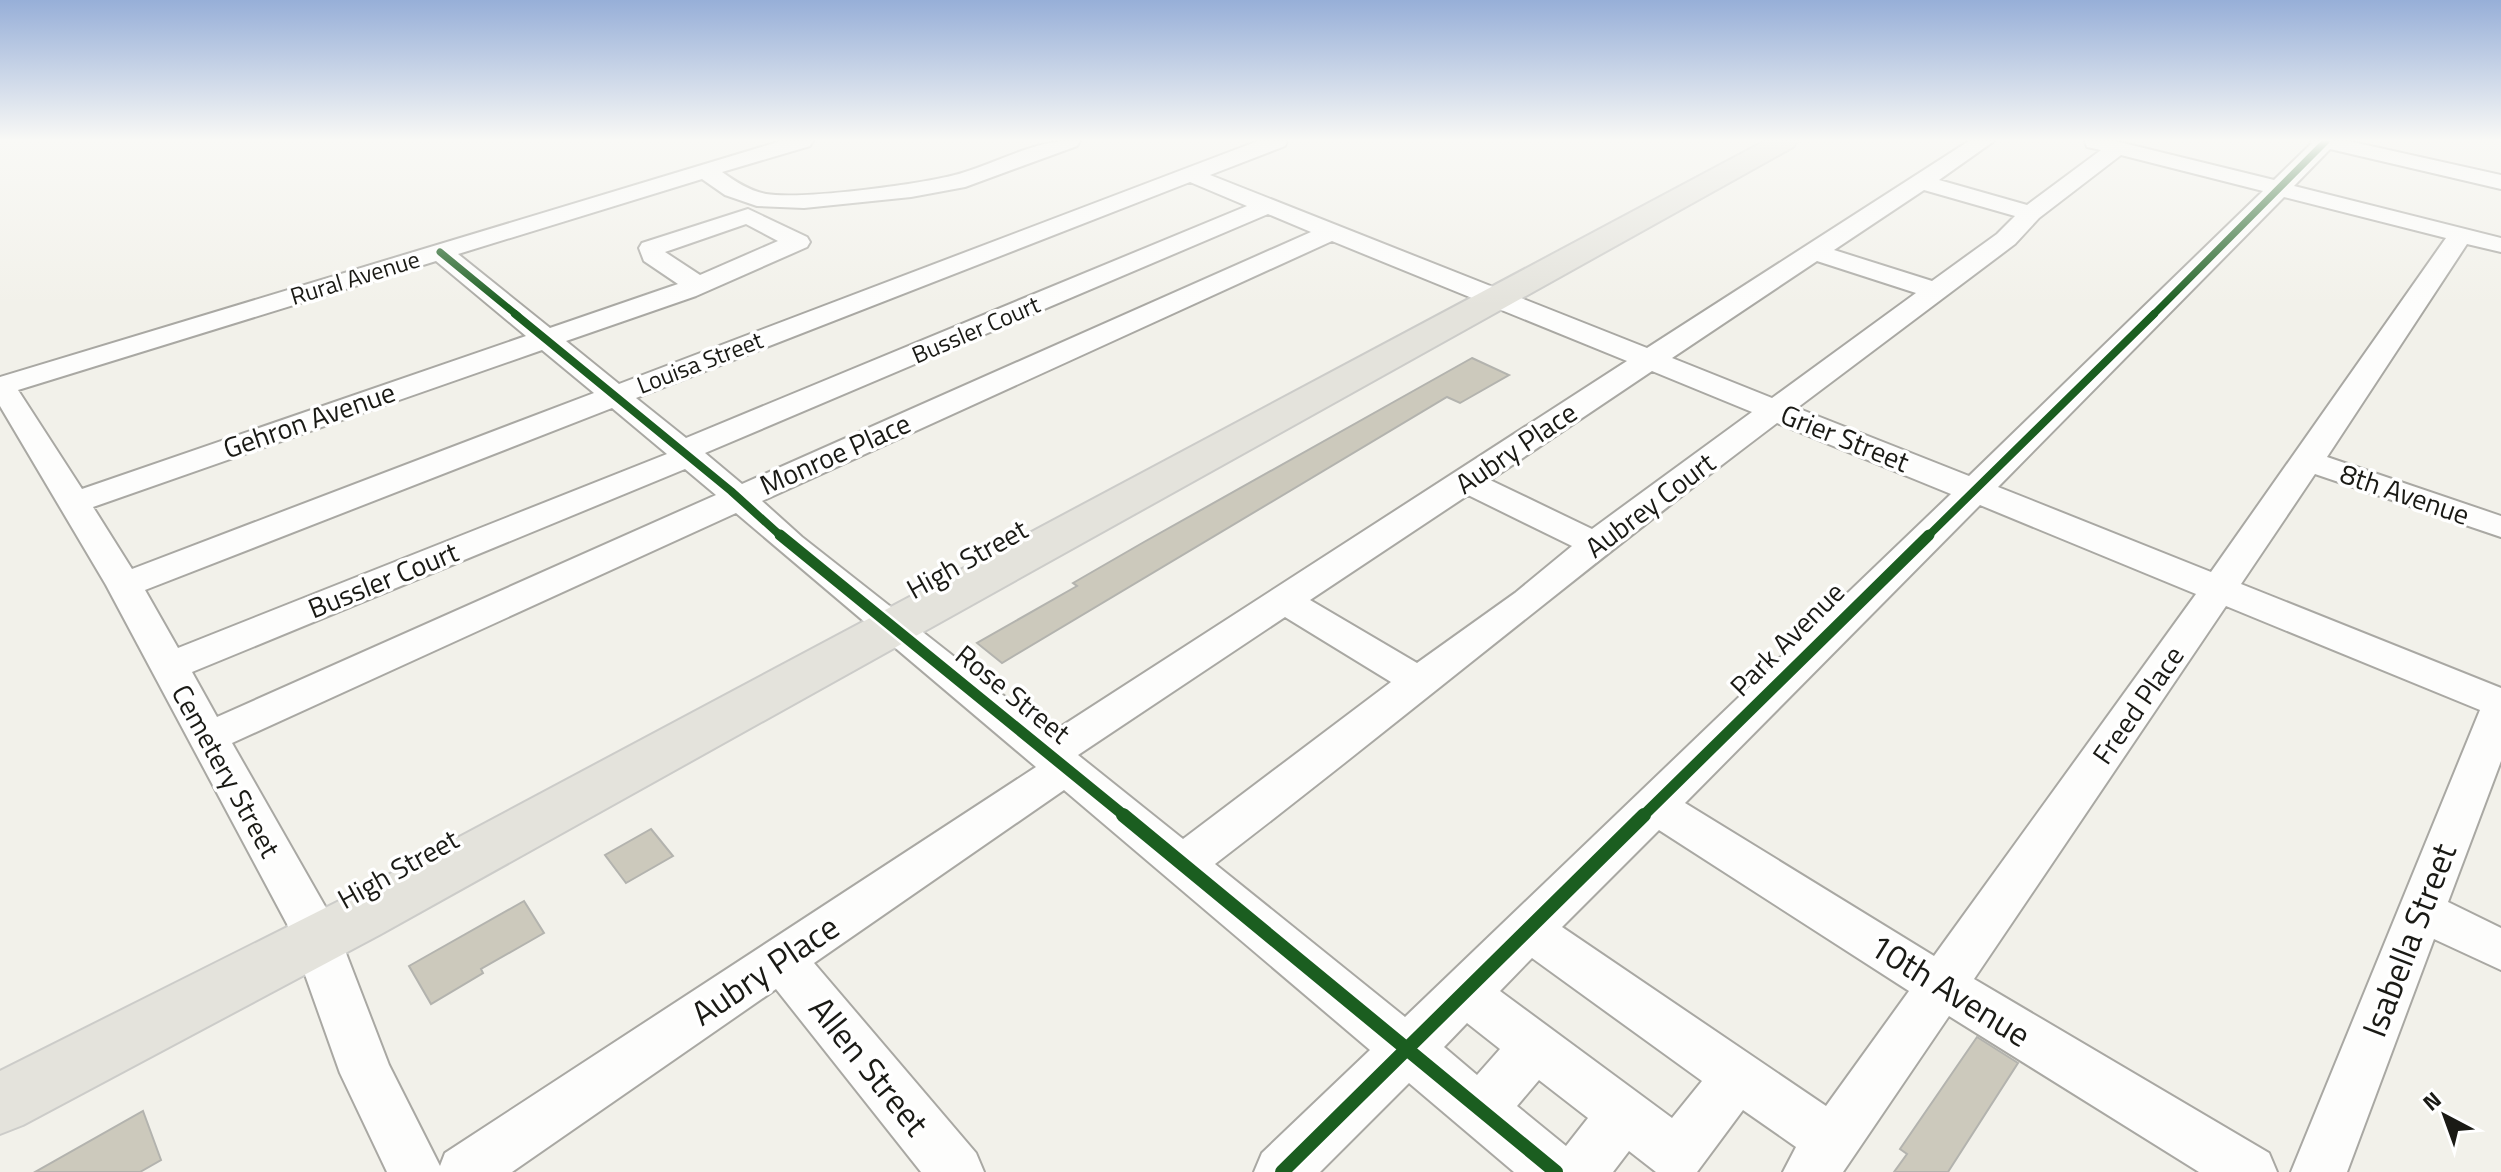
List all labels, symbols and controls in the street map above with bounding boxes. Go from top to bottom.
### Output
street label: Rural Avenue [286,240,424,314]
street label: Bussler Court [906,286,1046,372]
street label: Louisa Street [631,321,768,403]
street label: Gehron Avenue [217,370,401,469]
street label: Aubry Place [1446,391,1585,504]
street label: Grier Street [1774,392,1916,483]
street label: Monroe Place [753,401,917,506]
street label: Aubrey Court [1576,441,1724,568]
street label: 8th Avenue [2335,451,2476,536]
street label: High Street [898,507,1035,610]
street label: Bussler Court [301,530,465,629]
street label: Park Avenue [1719,571,1854,706]
street label: Rose Street [946,634,1080,754]
street label: Freed Place [2081,637,2194,773]
street label: Cemetery Street [161,676,292,865]
street label: High Street [329,817,466,920]
street label: Isabella Street [2347,835,2469,1044]
street label: Aubry Place [680,900,849,1038]
street label: 10th Avenue [1860,919,2042,1059]
street label: Allen Street [797,984,942,1146]
north arrow [2405,1076,2485,1156]
text: N [2415,1083,2449,1119]

